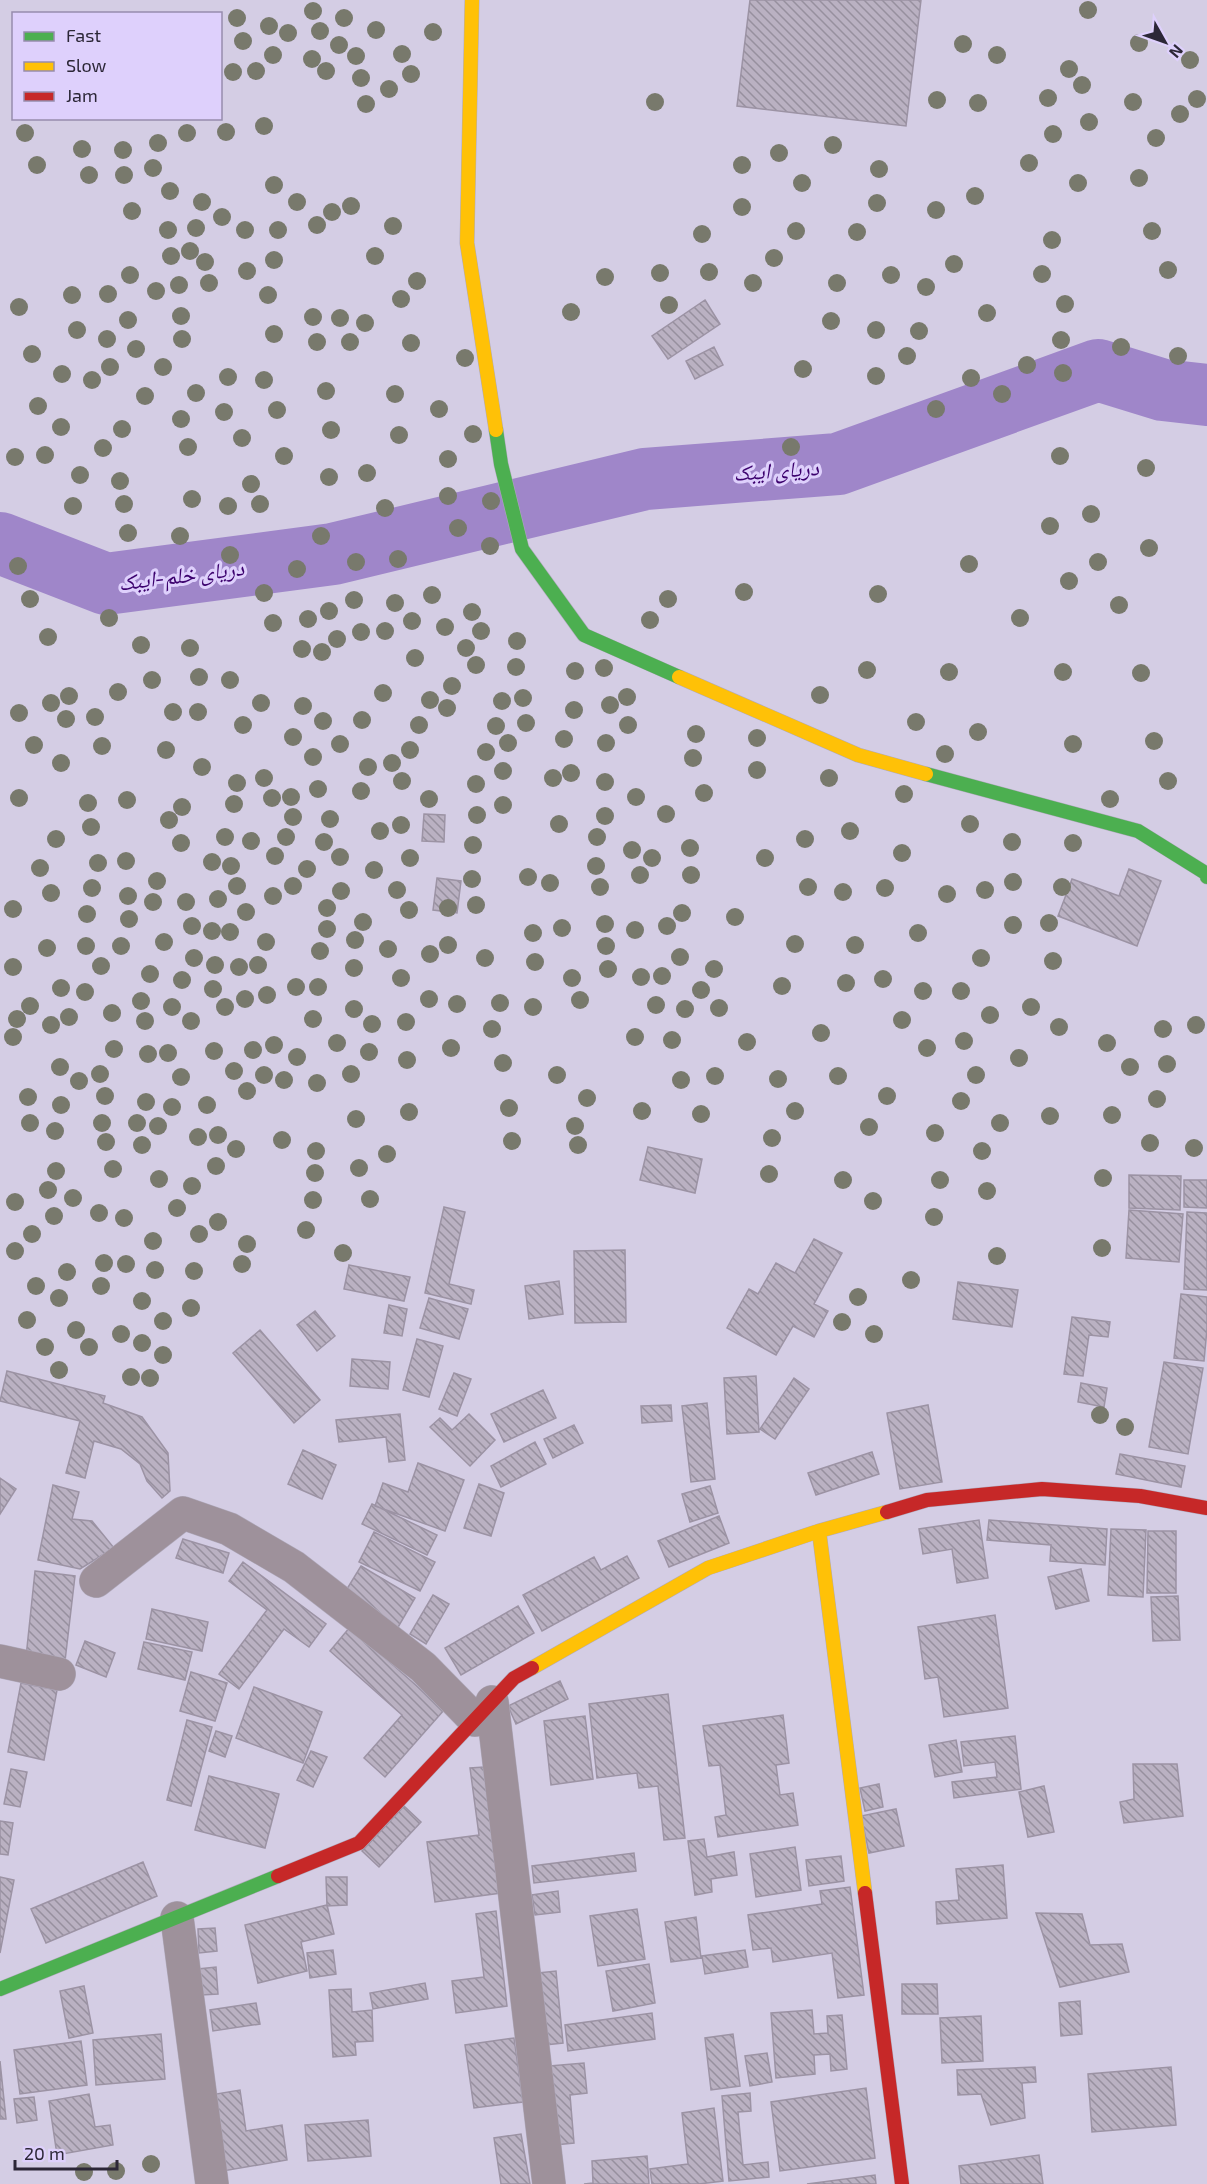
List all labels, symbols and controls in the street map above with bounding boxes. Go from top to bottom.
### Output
legend [12,12,222,120]
north arrow [1135,12,1195,72]
text: Fast [66,24,101,46]
text: N [1166,41,1188,62]
text: Slow [66,54,107,76]
text: Jam [66,84,98,106]
water label: دریای ایبک [732,453,821,487]
water label: دریای خلم-ایبک [117,553,247,598]
scale bar [15,2133,117,2171]
text: 20 m [24,2142,65,2164]

